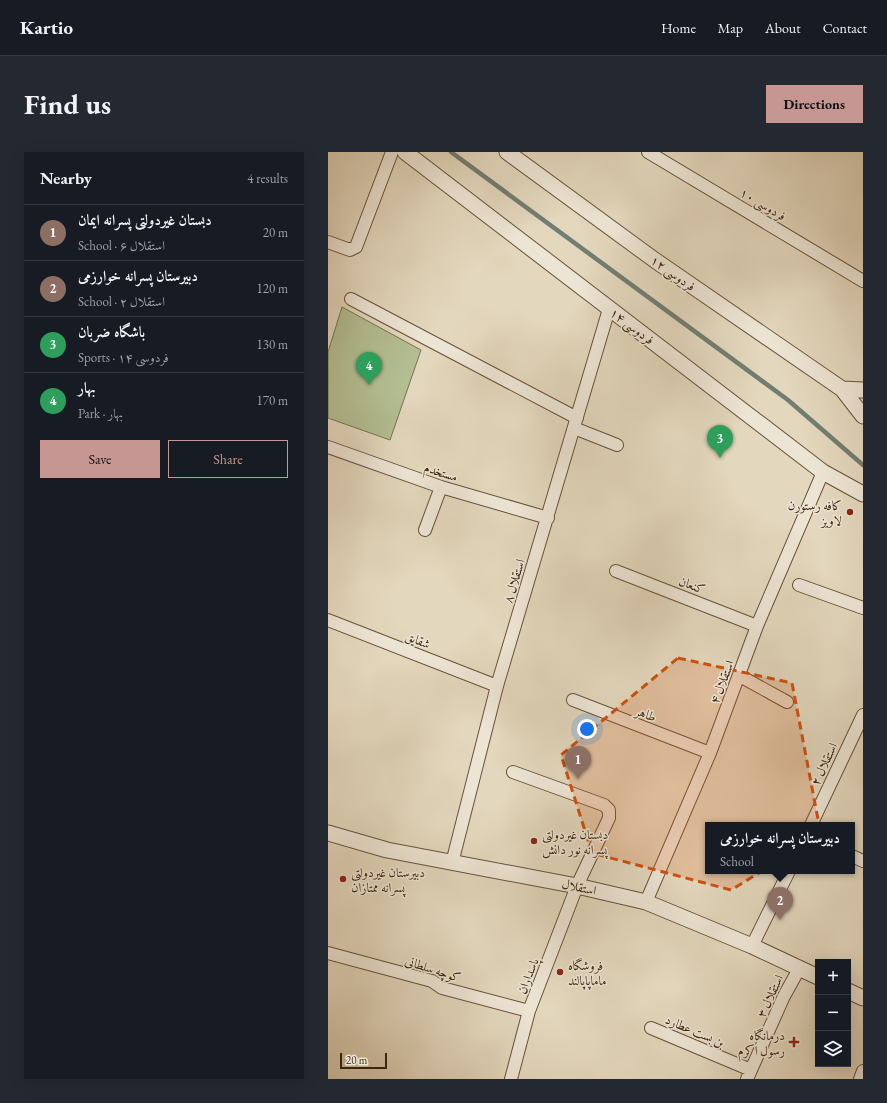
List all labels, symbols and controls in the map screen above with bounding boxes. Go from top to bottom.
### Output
text: Kartio [20,15,73,40]
text: Home [661,19,696,37]
text: Map [718,19,743,37]
text: About [765,19,801,37]
text: Contact [823,19,867,37]
button: Directions [766,85,863,123]
text: Find us [24,86,111,122]
text: Nearby [40,167,92,189]
text: 4 results [247,170,288,187]
street label: فردوسی ۱۰ [736,184,789,225]
text: دبستان غیردولتی پسرانه ایمان [78,210,212,229]
text: 1 [50,224,56,241]
text: 20 m [263,224,288,241]
text: School · استقلال ۶ [78,237,165,254]
street label: فردوسی ۱۲ [647,251,699,296]
text: دبیرستان پسرانه خوارزمی [78,266,198,285]
text: 2 [50,280,56,297]
text: 120 m [257,280,288,297]
text: School · استقلال ۲ [78,293,165,310]
street label: فردوسی ۱۴ [606,304,658,349]
text: باشگاه ضربان [78,322,145,341]
text: 3 [50,336,56,353]
text: 130 m [257,336,288,353]
text: Sports · فردوسی ۱۴ [78,349,169,366]
pin: 4 [356,352,382,385]
text: بهار [78,378,95,397]
text: 4 [50,392,56,409]
text: 170 m [257,392,288,409]
text: Park · بهار [78,405,123,422]
pin: 3 [707,425,733,458]
button: Save [40,440,160,478]
button: Share [168,440,288,478]
street label: مستخدم [421,459,460,488]
place label: کافه رستورن لاویز [788,497,842,529]
marker: کافه رستورن لاویز [845,507,855,517]
street label: استقلال ۸ [499,557,529,605]
street label: کنعان [676,572,708,598]
street label: شقایق [403,627,433,653]
street label: استقلال ۴ [706,658,738,706]
street label: طاهر [631,702,659,726]
your location [577,719,597,739]
street label: استقلال ۲ [807,740,841,788]
pin: 1 [565,746,591,779]
popup [705,822,855,874]
place label: دبستان غیردولتی پسرانه نور دانش [542,826,609,859]
text: دبیرستان پسرانه خوارزمی [720,828,840,847]
marker: دبستان غیردولتی پسرانه نور دانش [529,836,539,846]
text: School [720,853,754,870]
place label: دبیرستان غیردولتی پسرانه ممتازان [351,864,425,897]
marker: دبیرستان غیردولتی پسرانه ممتازان [338,874,348,884]
street label: استقلال [560,875,598,899]
pin: 2 [767,887,793,920]
street label: کوچه سلطانی [403,952,463,986]
street label: پاسداران [513,955,544,997]
place label: فروشگاه ماماپاپالند [568,957,607,990]
map controls [815,959,851,1067]
button: + [815,959,851,995]
marker: فروشگاه ماماپاپالند [555,967,565,977]
street label: استقلال ۳ [753,972,787,1020]
button: − [815,995,851,1031]
street label: بن بست عطارد [663,1011,728,1051]
place label: درمانگاه رسول اکرم [738,1027,785,1062]
button: layers [815,1031,851,1067]
marker: درمانگاه رسول اکرم [788,1036,800,1048]
scale bar [340,1051,387,1070]
text: 20 m [346,1053,367,1067]

